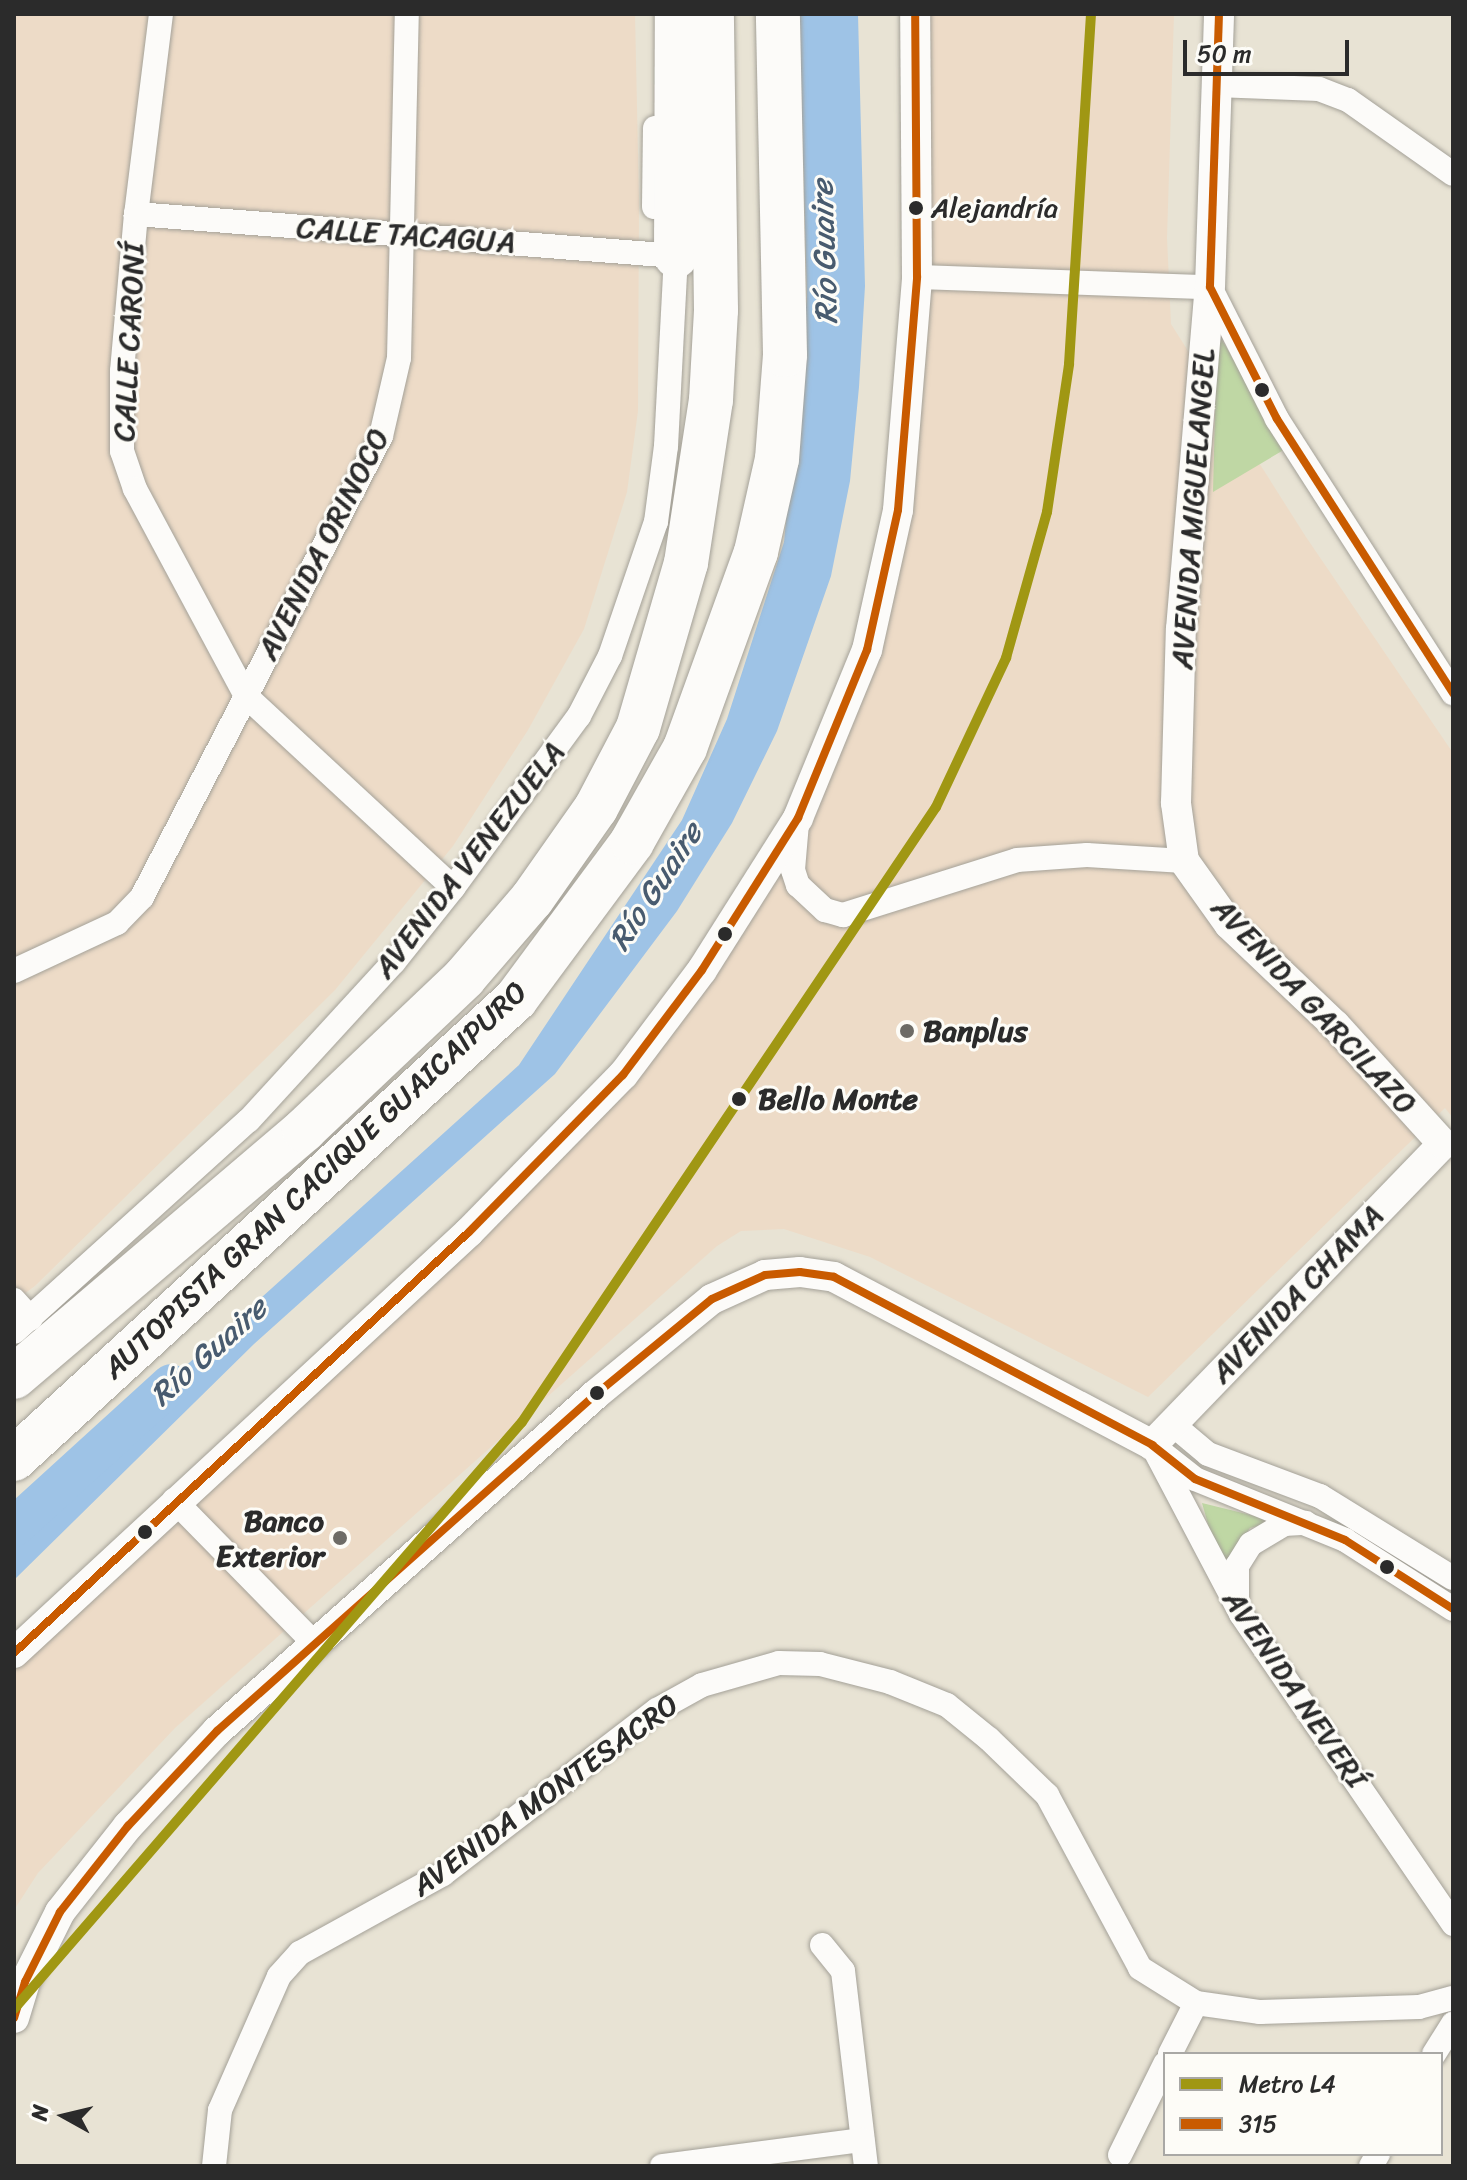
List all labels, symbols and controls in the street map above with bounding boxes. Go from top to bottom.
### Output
scale bar [1187,24,1353,74]
text: 50 m [1197,33,1252,75]
water label: Río Guaire [803,179,847,325]
place label: Alejandría [931,191,1058,225]
marker: Alejandría [908,200,924,216]
street label: CALLE TACAGUA [296,209,516,261]
street label: CALLE CARONÍ [106,241,152,443]
street label: AVENIDA MIGUELANGEL [1164,346,1222,672]
unlabelled marker [1254,382,1270,398]
street label: AVENIDA ORINOCO [249,422,397,666]
street label: AVENIDA VENEZUELA [367,736,571,984]
water label: Río Guaire [601,816,711,958]
street label: AVENIDA GARCILAZO [1204,890,1424,1122]
unlabelled marker [717,926,733,942]
street label: AUTOPISTA GRAN CACIQUE GUAICAIPURO [97,975,533,1385]
place label: Banplus [923,1013,1027,1049]
marker: Banplus [898,1022,916,1040]
place label: Bello Monte [758,1081,917,1117]
marker: Bello Monte [727,1087,751,1111]
street label: AVENIDA CHAMA [1203,1198,1391,1390]
water label: Río Guaire [143,1289,275,1415]
unlabelled marker [589,1385,605,1401]
place label: Banco Exterior [216,1503,324,1574]
unlabelled marker [137,1524,153,1540]
marker: Banco Exterior [331,1529,349,1547]
unlabelled marker [1379,1559,1395,1575]
street label: AVENIDA NEVERÍ [1215,1583,1375,1795]
street label: AVENIDA MONTESACRO [405,1686,685,1904]
legend [1163,2052,1443,2156]
text: Metro L4 [1239,2063,1336,2105]
north arrow [24,2076,104,2156]
text: N [19,2102,60,2123]
text: 315 [1239,2103,1277,2145]

